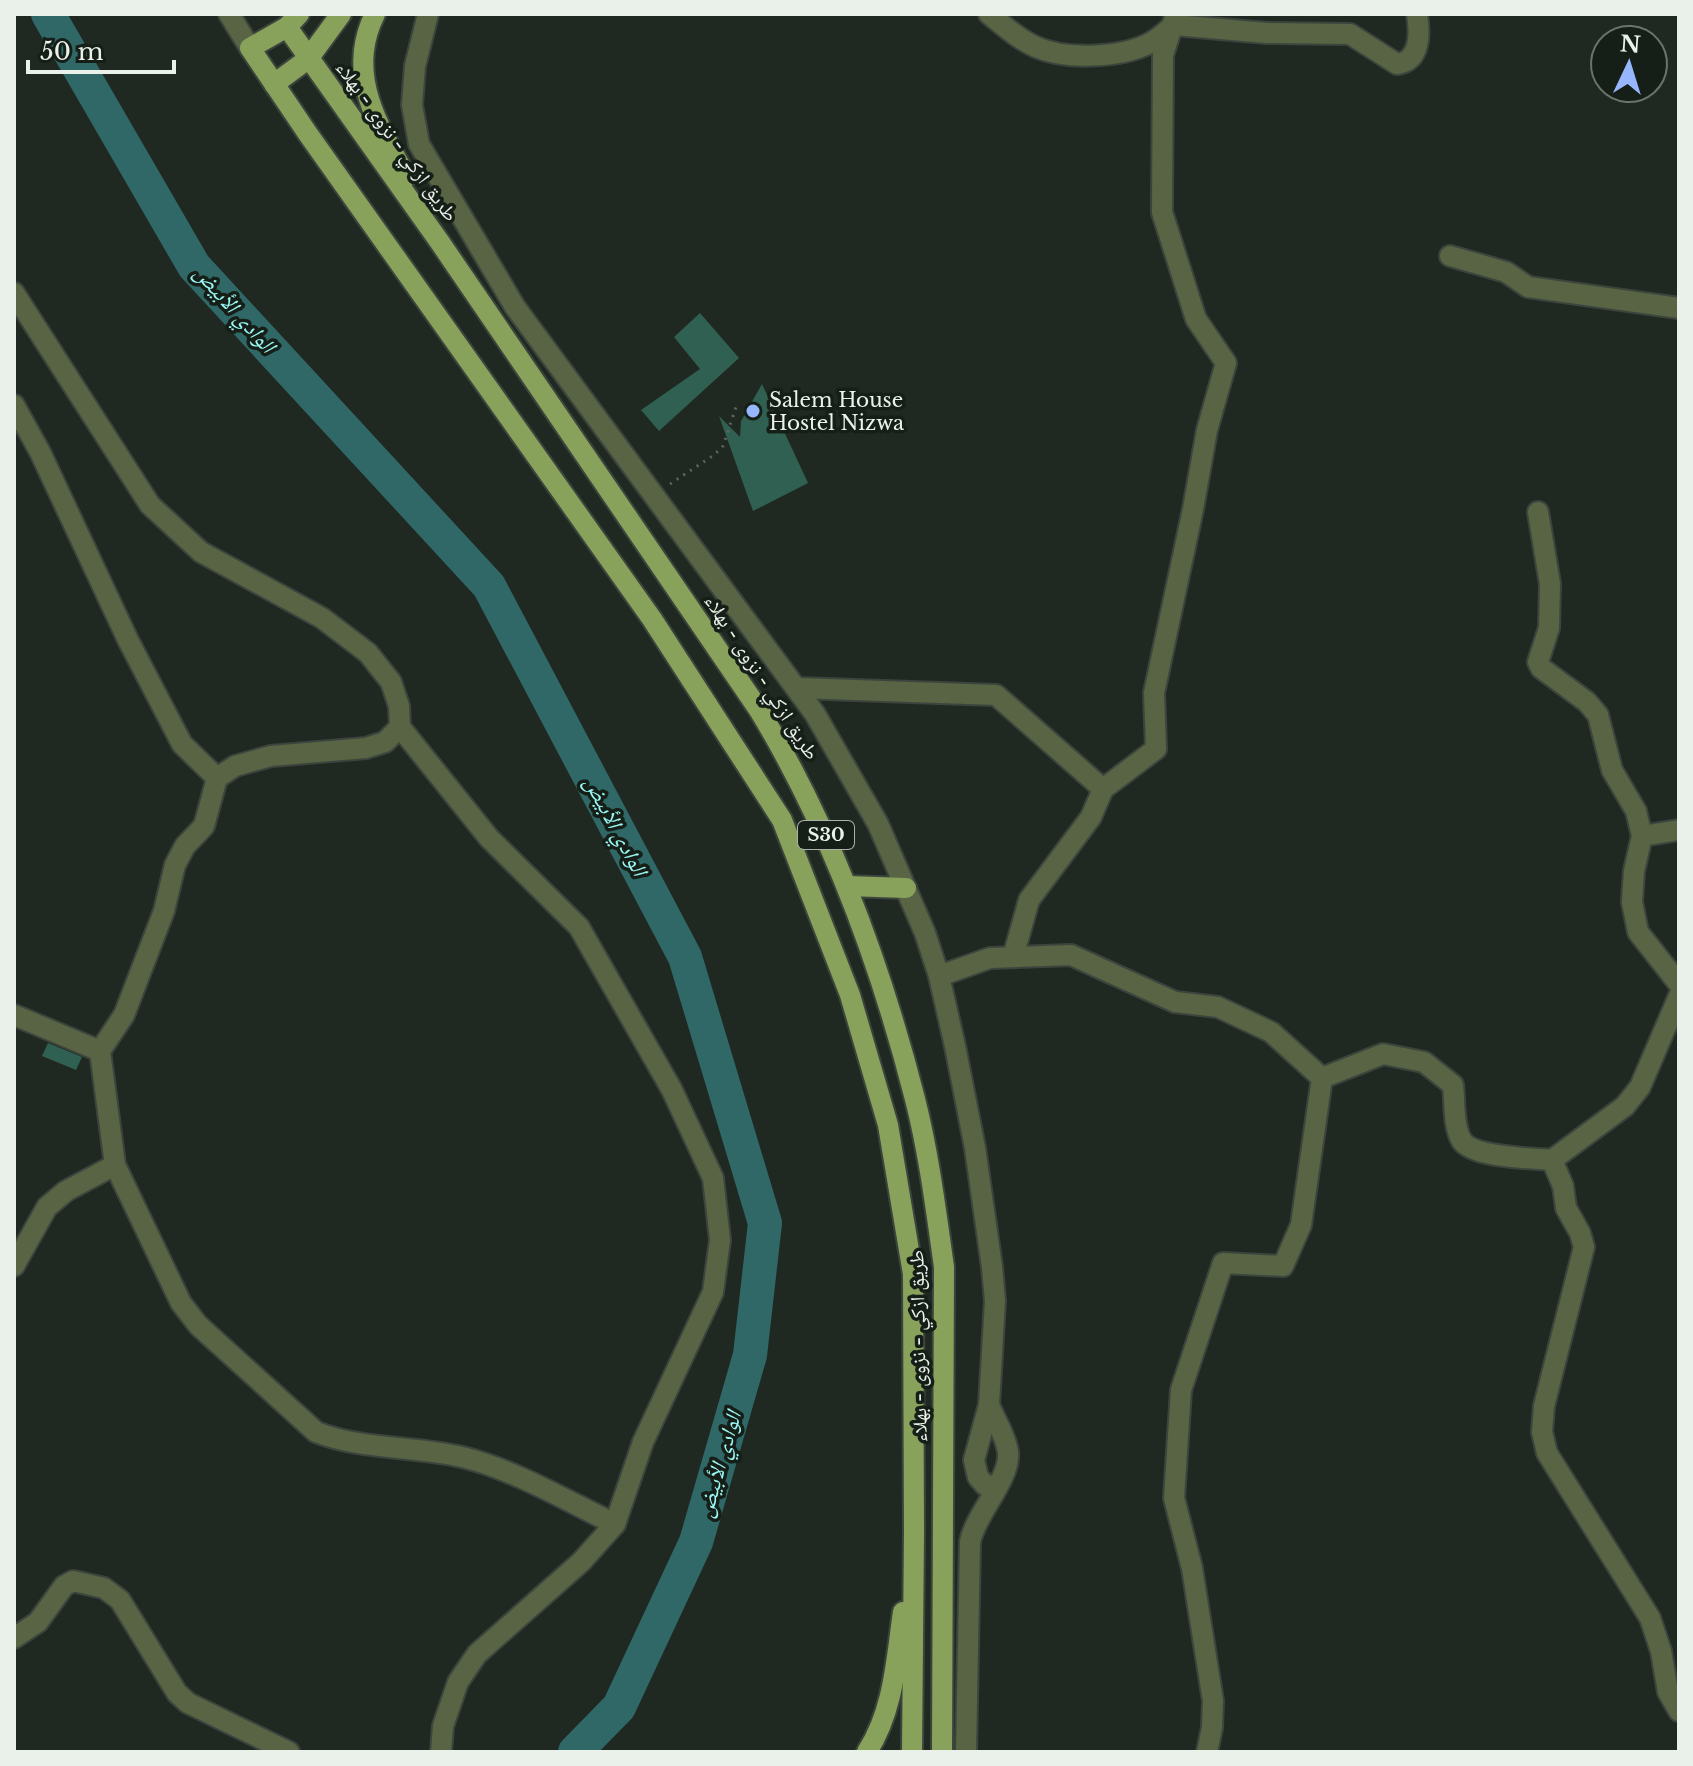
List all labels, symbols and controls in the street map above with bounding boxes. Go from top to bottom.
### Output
scale bar [28,24,174,74]
north arrow [1589,24,1669,104]
text: N [1619,30,1642,59]
text: 50 m [40,37,104,66]
street label: طريق ازكي - نزوى - بهلاء [328,56,463,228]
water label: الوادي الأبيض [186,259,283,362]
place label: Salem House Hostel Nizwa [769,388,905,435]
marker: Salem House Hostel Nizwa [744,402,762,420]
street label: طريق ازكي - نزوى - بهلاء [696,590,824,766]
water label: الوادي الأبيض [575,772,654,884]
road number: S30 [798,821,854,849]
street label: طريق ازكي - نزوى - بهلاء [904,1250,936,1442]
water label: الوادي الأبيض [691,1406,751,1521]

